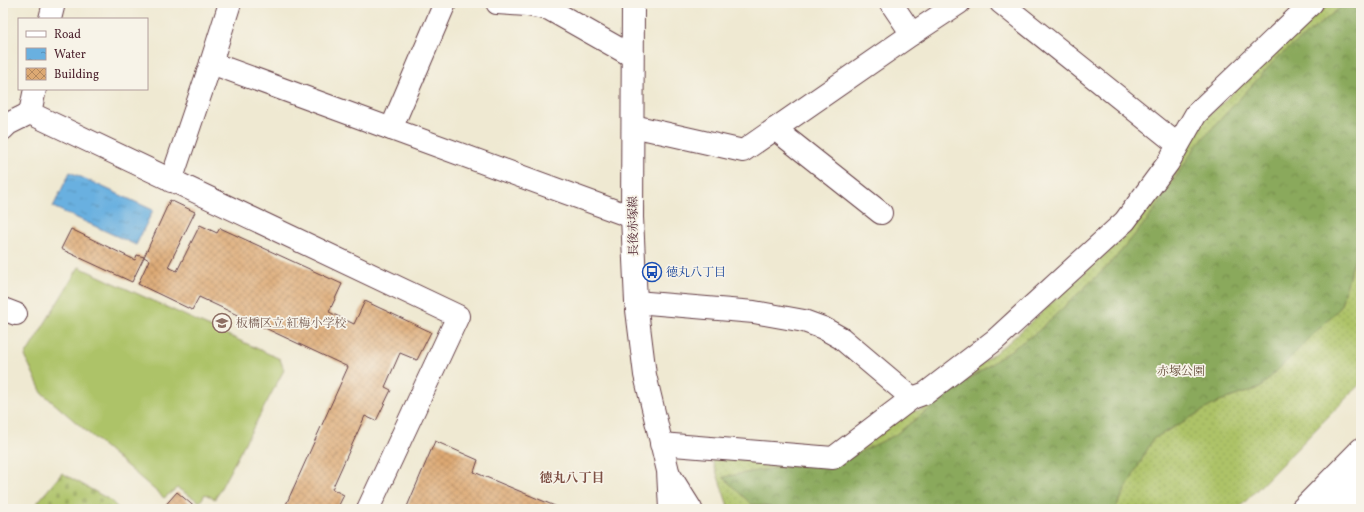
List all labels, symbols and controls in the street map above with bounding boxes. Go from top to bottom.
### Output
legend [18,18,148,90]
text: Road [54,27,81,43]
text: Water [54,47,86,63]
text: Building [54,67,99,83]
street label: 長後赤塚線 [625,196,643,256]
bus stop icon: 徳丸八丁目 [641,261,663,283]
place label: 徳丸八丁目 [666,265,726,281]
school or university icon: 板橋区立 紅梅小学校 [211,312,233,334]
place label: 板橋区立 紅梅小学校 [236,316,346,332]
park label: 赤塚公園 [1157,364,1205,380]
district label: 徳丸八丁目 [539,470,605,488]

